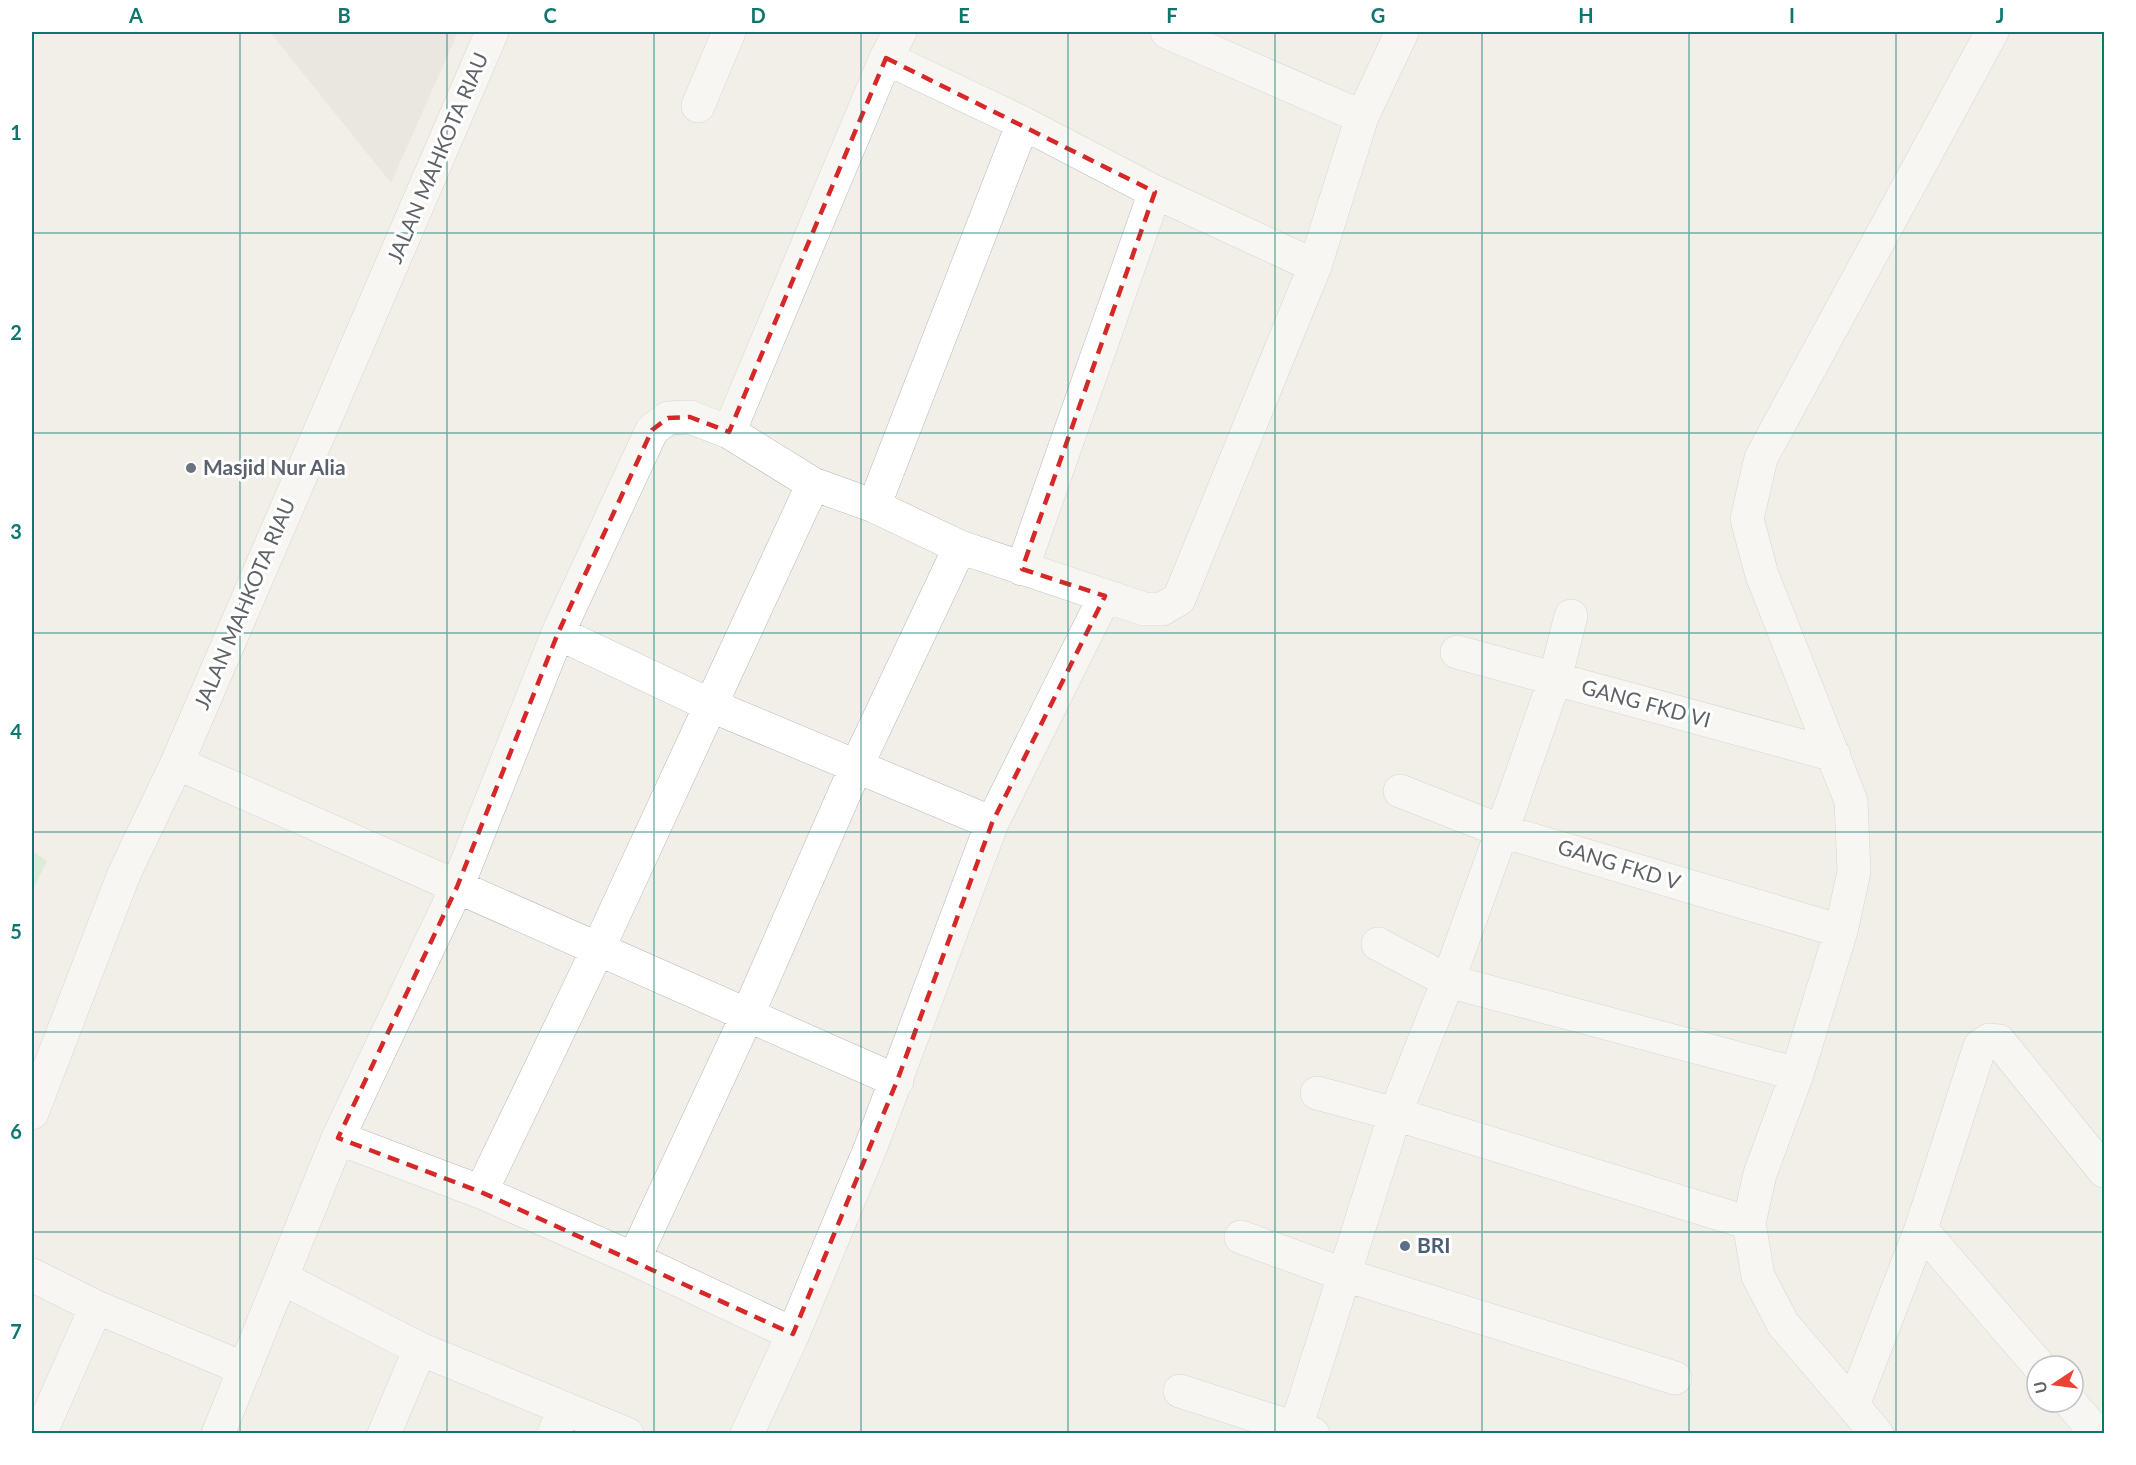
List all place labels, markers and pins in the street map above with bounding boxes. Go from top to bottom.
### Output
place label: Masjid Nur Alia [203,454,346,479]
marker: Masjid Nur Alia [184,461,198,475]
place label: BRI [1417,1232,1451,1257]
marker: BRI [1398,1239,1412,1253]

